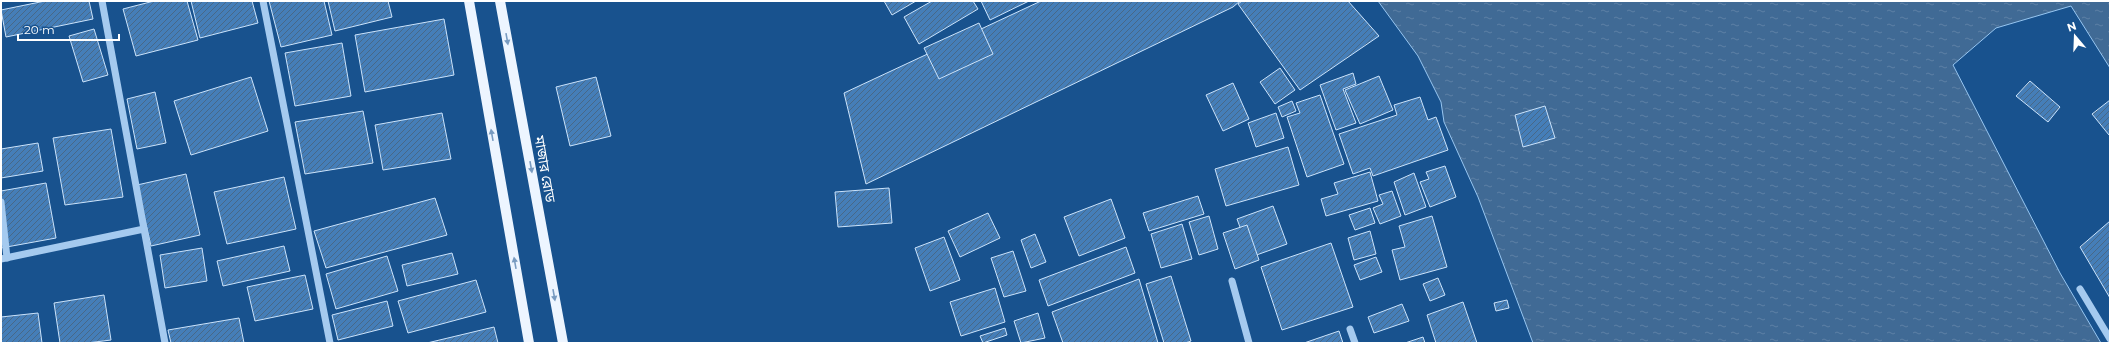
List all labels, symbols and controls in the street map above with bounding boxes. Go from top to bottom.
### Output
scale bar [18,16,119,42]
north arrow [2055,16,2095,56]
text: N [2065,18,2078,35]
text: 20 m [24,22,55,37]
one-way arrow [504,33,510,45]
one-way arrow [489,129,495,141]
street label: মাজার রোড [530,133,560,205]
one-way arrow [528,161,534,173]
one-way arrow [511,257,517,269]
one-way arrow [552,289,558,301]

